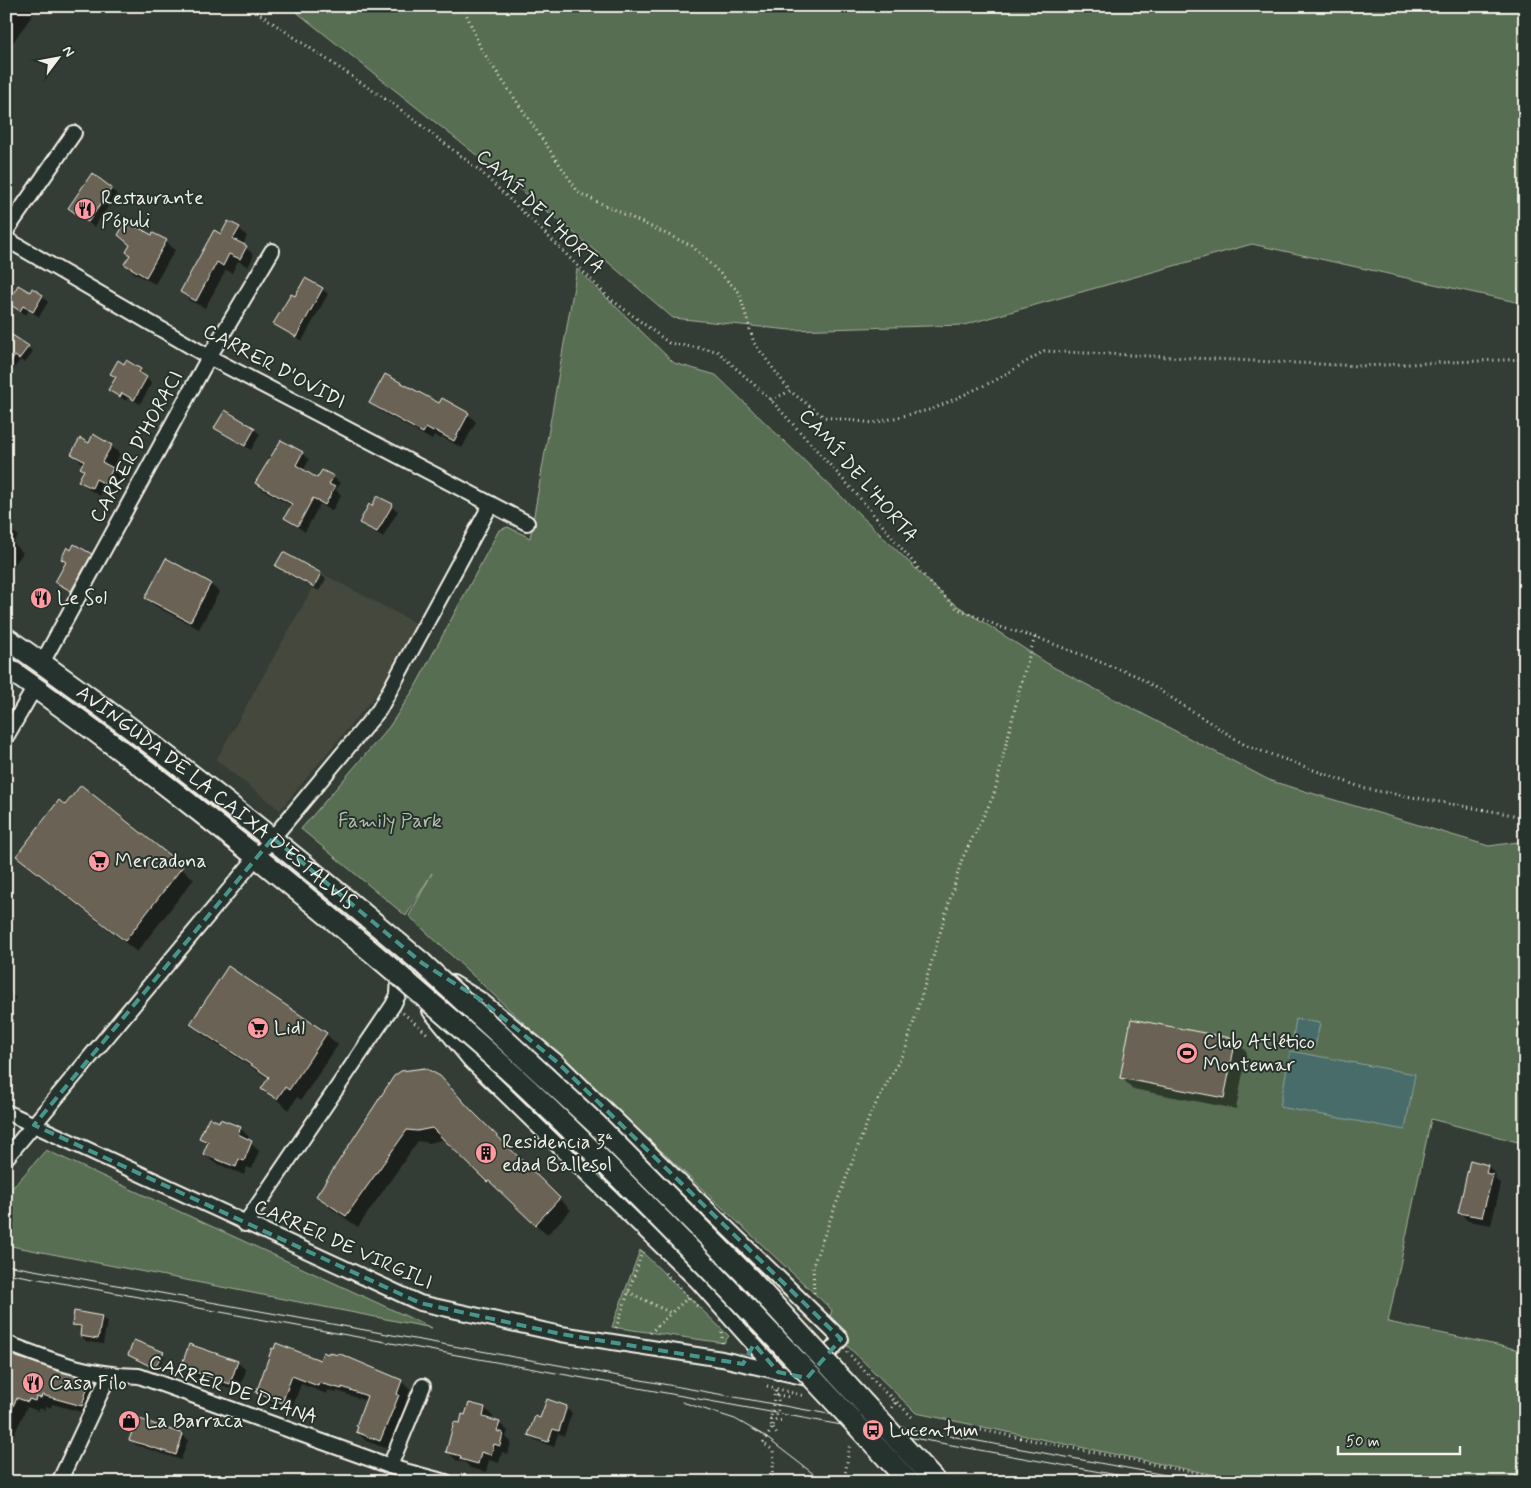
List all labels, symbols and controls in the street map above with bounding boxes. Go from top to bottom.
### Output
north arrow [32,32,82,82]
text: N [58,43,78,60]
street label: CAMÍ DE L'HORTA [470,144,610,280]
place label: Restaurante Pópuli [101,185,204,235]
restaurant icon: Restaurante Pópuli [73,197,97,221]
street label: CARRER D'OVIDI [198,318,350,416]
street label: CARRER D'HORACI [84,366,190,528]
street label: CAMÍ DE L'HORTA [792,403,924,549]
place label: Le Sol [57,585,107,612]
restaurant icon: Le Sol [29,586,53,610]
street label: AVINGUDA DE LA CAIXA D'ESTALVIS [71,679,362,916]
park label: Family Park [338,808,442,835]
place label: Mercadona [115,848,207,875]
supermarket icon: Mercadona [87,849,111,873]
place label: Lidl [274,1015,305,1042]
supermarket icon: Lidl [246,1016,270,1040]
place label: Club Atlético Montemar [1203,1029,1315,1079]
sports icon: Club Atlético Montemar [1175,1041,1199,1065]
place label: Residencia 3ª edad Ballesol [502,1129,613,1179]
building icon: Residencia 3ª edad Ballesol [474,1141,498,1165]
street label: CARRER DE VIRGILI [249,1193,437,1297]
street label: CARRER DE DIANA [145,1348,321,1432]
place label: Casa Filo [49,1370,127,1397]
restaurant icon: Casa Filo [21,1371,45,1395]
place label: La Barraca [145,1408,244,1435]
shop icon: La Barraca [117,1409,141,1433]
place label: Lucentum [889,1417,979,1444]
bus stop icon: Lucentum [861,1418,885,1442]
scale bar [1338,1423,1461,1455]
text: 50 m [1346,1432,1380,1452]

